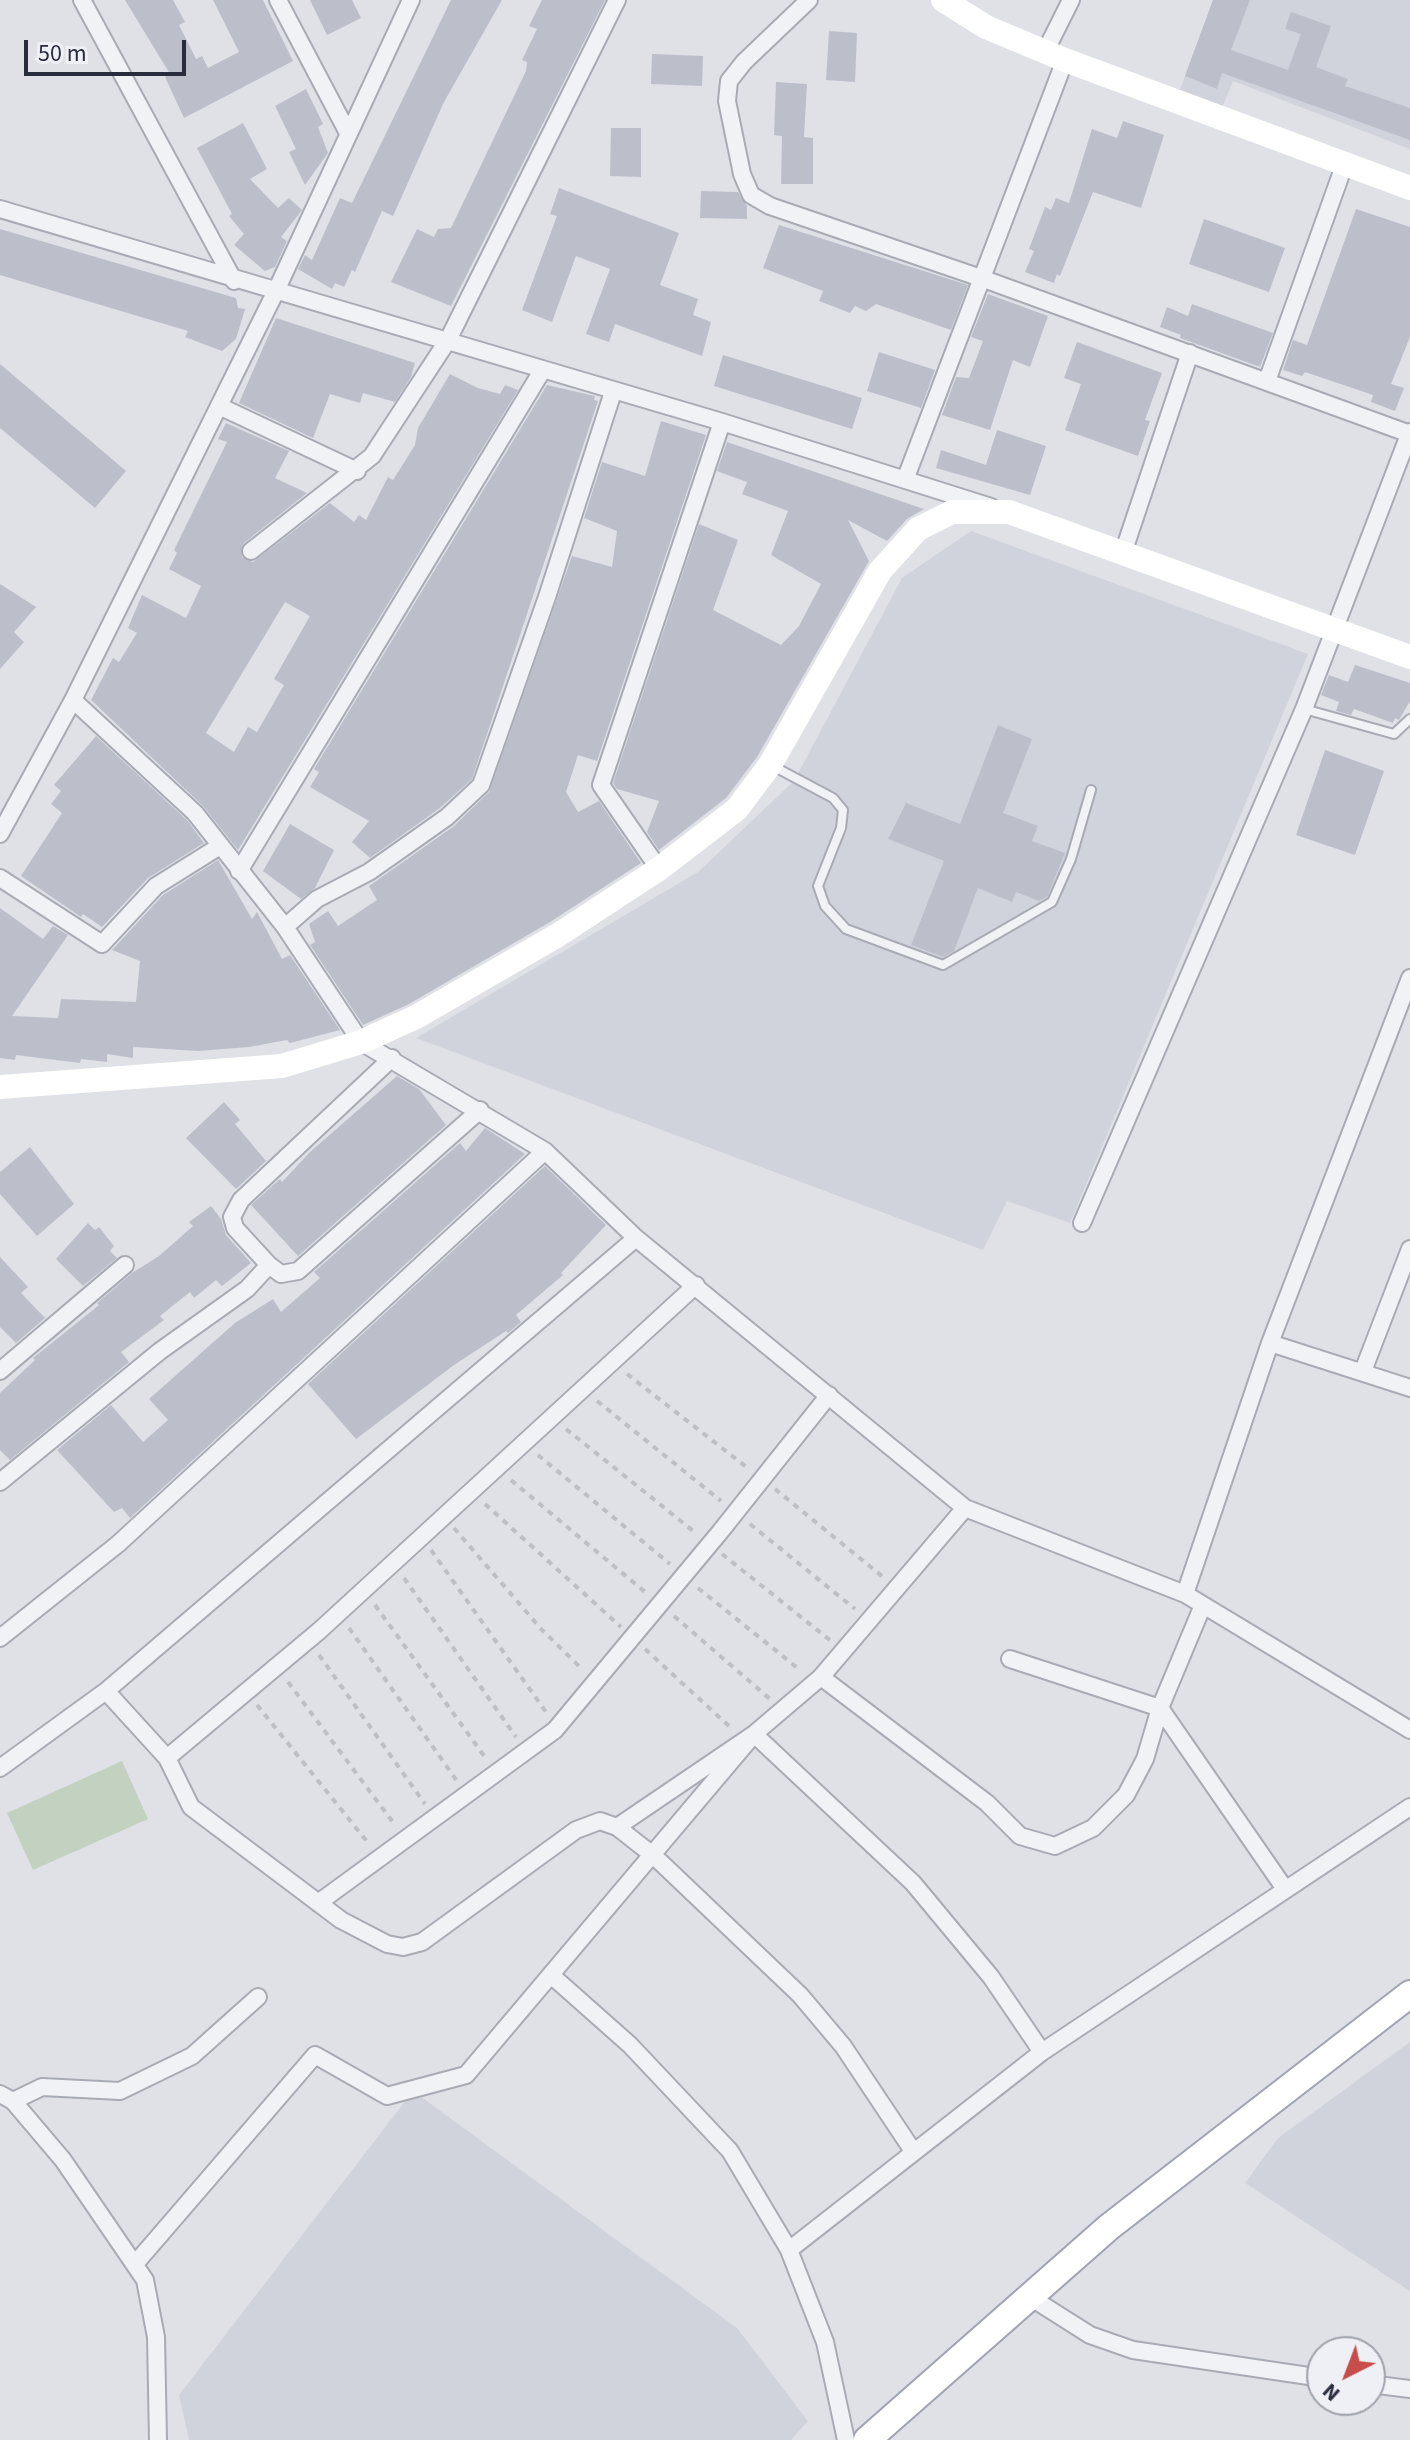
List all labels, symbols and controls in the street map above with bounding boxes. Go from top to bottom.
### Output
scale bar [28,24,190,74]
text: 50 m [38,36,87,71]
north arrow [1306,2336,1386,2416]
text: N [1315,2376,1347,2409]

